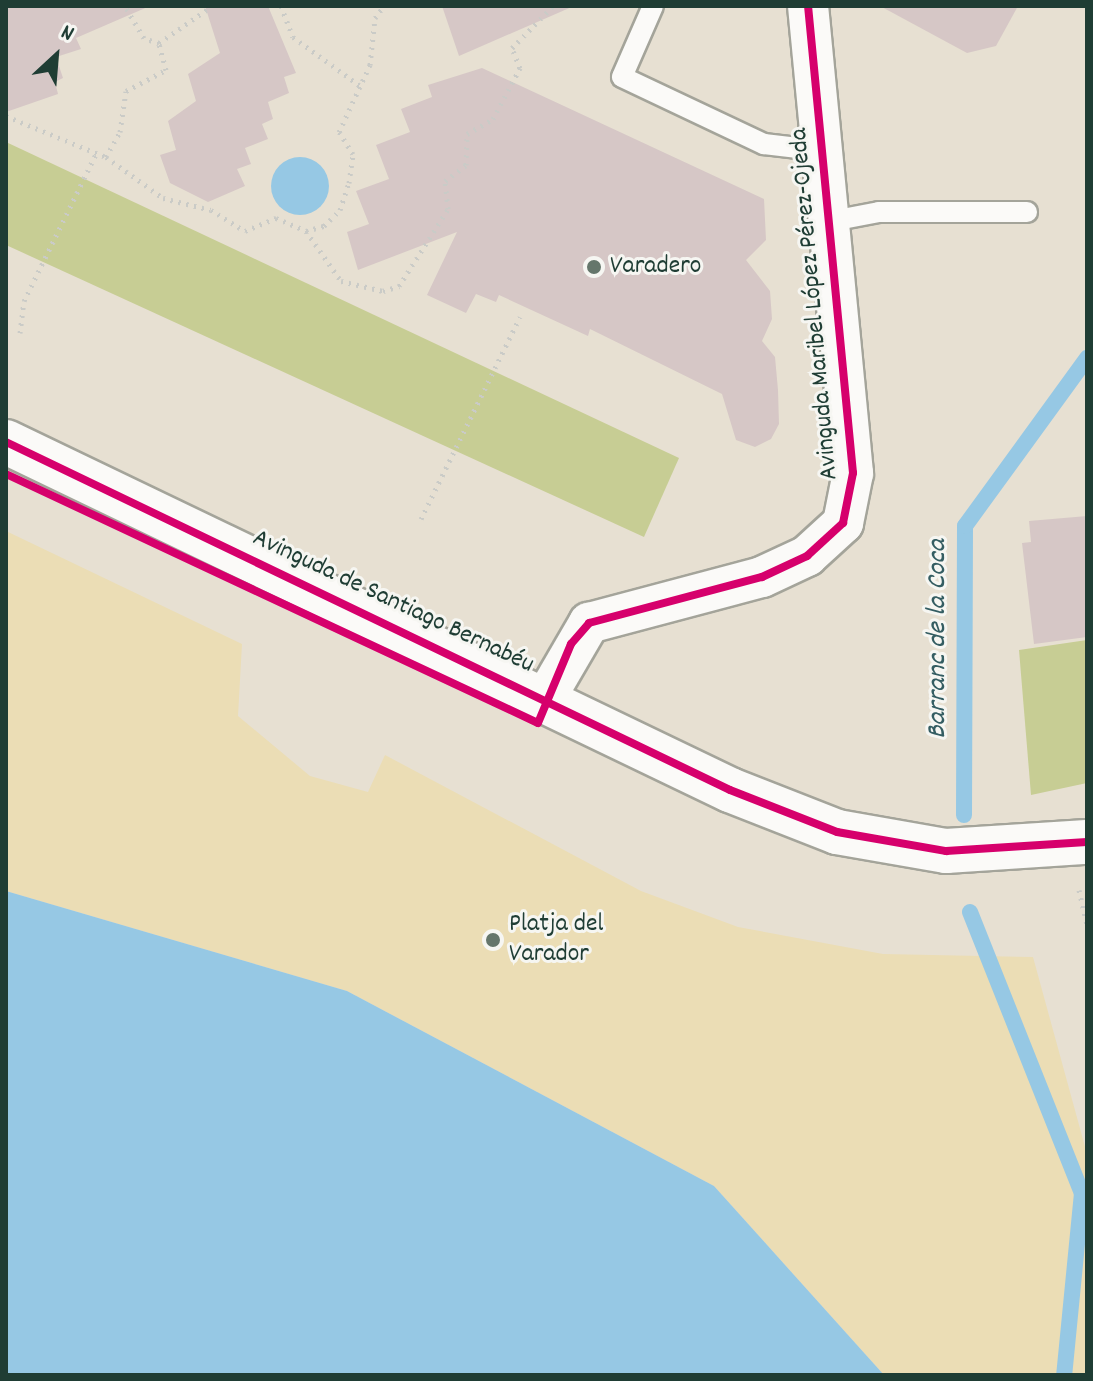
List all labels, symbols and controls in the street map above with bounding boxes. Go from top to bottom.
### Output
north arrow [16,16,96,96]
text: N [55,18,78,50]
street label: Avinguda Maribel López Pérez-Ojeda [784,127,846,481]
place label: Varadero [610,251,701,283]
marker: Varadero [585,258,603,276]
street label: Avinguda de Santiago Bernabéu [247,523,539,681]
water label: Barranc de la Coca [922,539,956,739]
place label: Platja del Varador [509,909,604,970]
marker: Platja del Varador [484,931,502,949]

